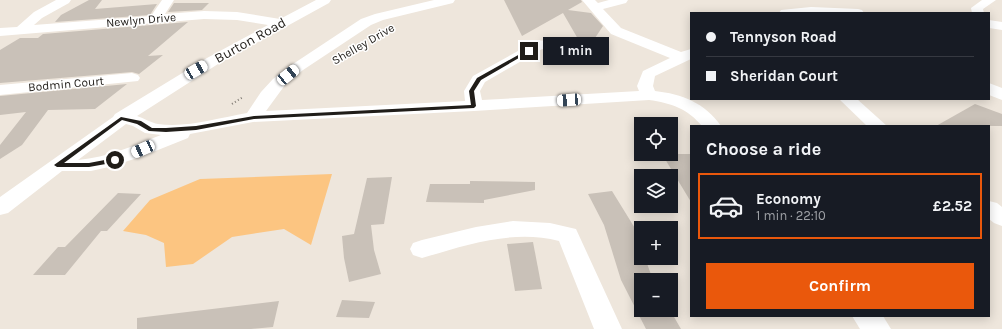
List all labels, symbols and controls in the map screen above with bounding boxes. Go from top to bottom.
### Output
street label: Newlyn Drive [105,10,177,30]
street label: Burton Road [212,14,289,67]
street label: Shelley Drive [329,20,397,68]
text: Tennyson Road [730,28,837,46]
callout: 1 min [543,37,609,65]
route end [520,42,538,60]
text: 1 min [560,43,592,58]
car [183,59,209,81]
car [275,63,301,87]
text: Sheridan Court [730,67,838,85]
street label: Bodmin Court [28,74,105,94]
car [557,93,581,107]
map controls [634,117,678,317]
button: locate [634,117,678,161]
text: Choose a ride [706,138,821,160]
car [130,139,156,159]
route start [106,151,124,169]
button: layers [634,169,678,213]
icon: car [708,188,744,224]
text: Economy [756,190,821,208]
text: £2.52 [933,197,972,215]
text: 1 min · 22:10 [756,208,826,223]
button: + [634,221,678,265]
button: Confirm [706,263,974,309]
button: − [634,273,678,317]

